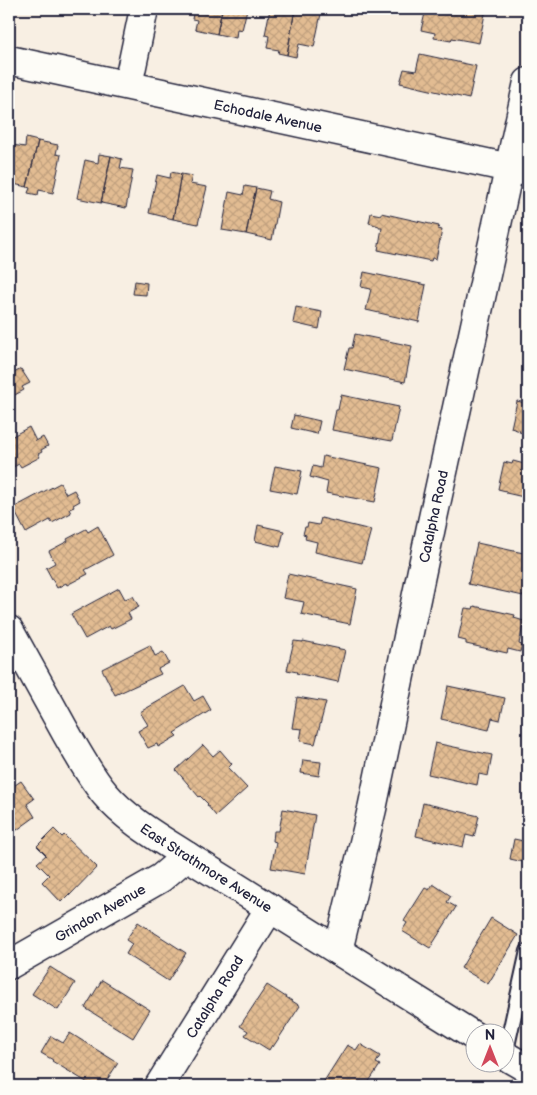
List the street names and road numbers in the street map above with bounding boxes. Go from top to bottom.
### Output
street label: Echodale Avenue [212,96,324,136]
street label: Catalpha Road [415,468,452,564]
street label: East Strathmore Avenue [137,820,275,916]
street label: Grindon Avenue [52,880,148,945]
street label: Catalpha Road [182,952,247,1041]

